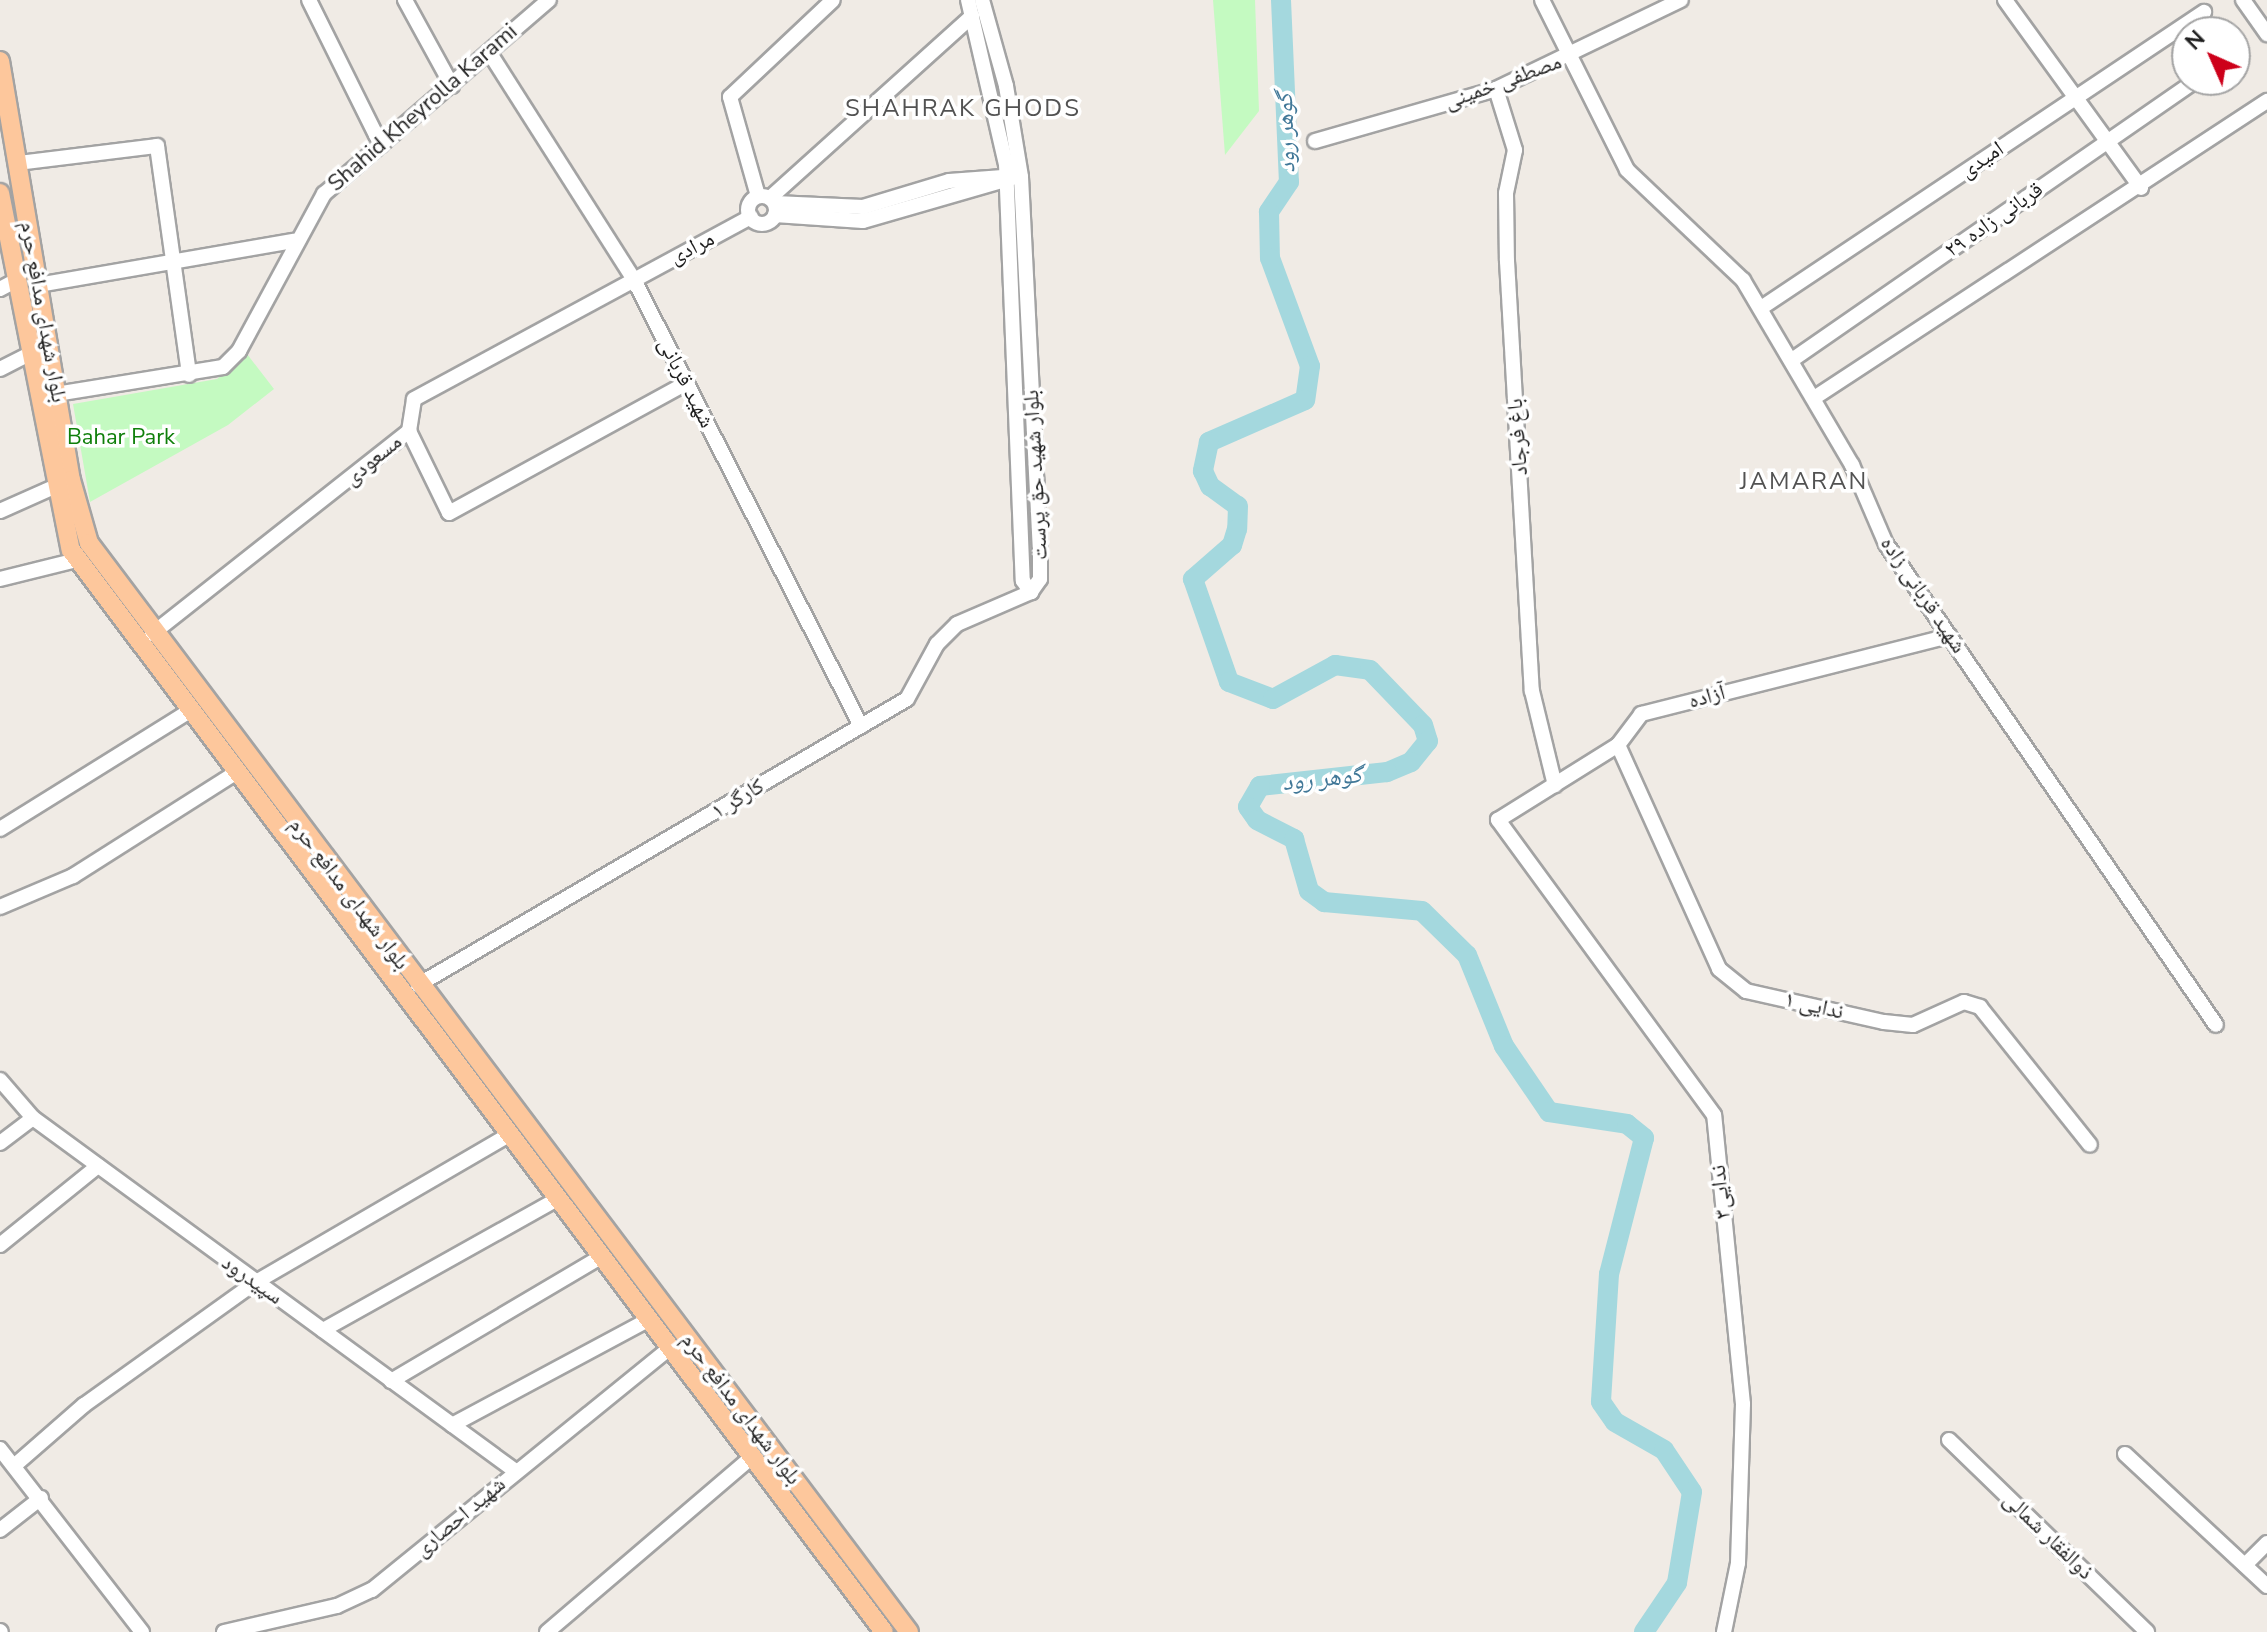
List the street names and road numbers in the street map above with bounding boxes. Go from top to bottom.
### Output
street label: Shahid Kheyrolla Karami [323,19,523,197]
street label: مصطفی خمینی [1441,49,1565,115]
street label: امیدی [1955,136,2009,184]
street label: قربانی زاده ۲۹ [1940,177,2048,263]
street label: بلوار شهدای مدافع حرم [14,219,72,405]
street label: مرادی [665,226,719,270]
street label: شهید قربانی [652,333,720,433]
street label: بلوار شهید حق پرست [1018,389,1054,561]
street label: باغ فرجاد [1502,397,1534,477]
street label: مسعودی [339,429,407,491]
street label: شهید قربانی زاده [1874,532,1972,658]
street label: آزاده [1686,679,1728,715]
street label: کارگر ۱ [707,773,769,825]
street label: بلوار شهدای مدافع حرم [283,813,415,975]
street label: ندایی ۱ [1782,986,1846,1026]
street label: ندایی۳ [1705,1164,1737,1220]
street label: سپیدرود [216,1250,288,1310]
street label: بلوار شهدای مدافع حرم [675,1328,807,1490]
street label: شهید احصاری [409,1471,511,1563]
street label: ذوالفقار شمالی [1997,1487,2099,1585]

